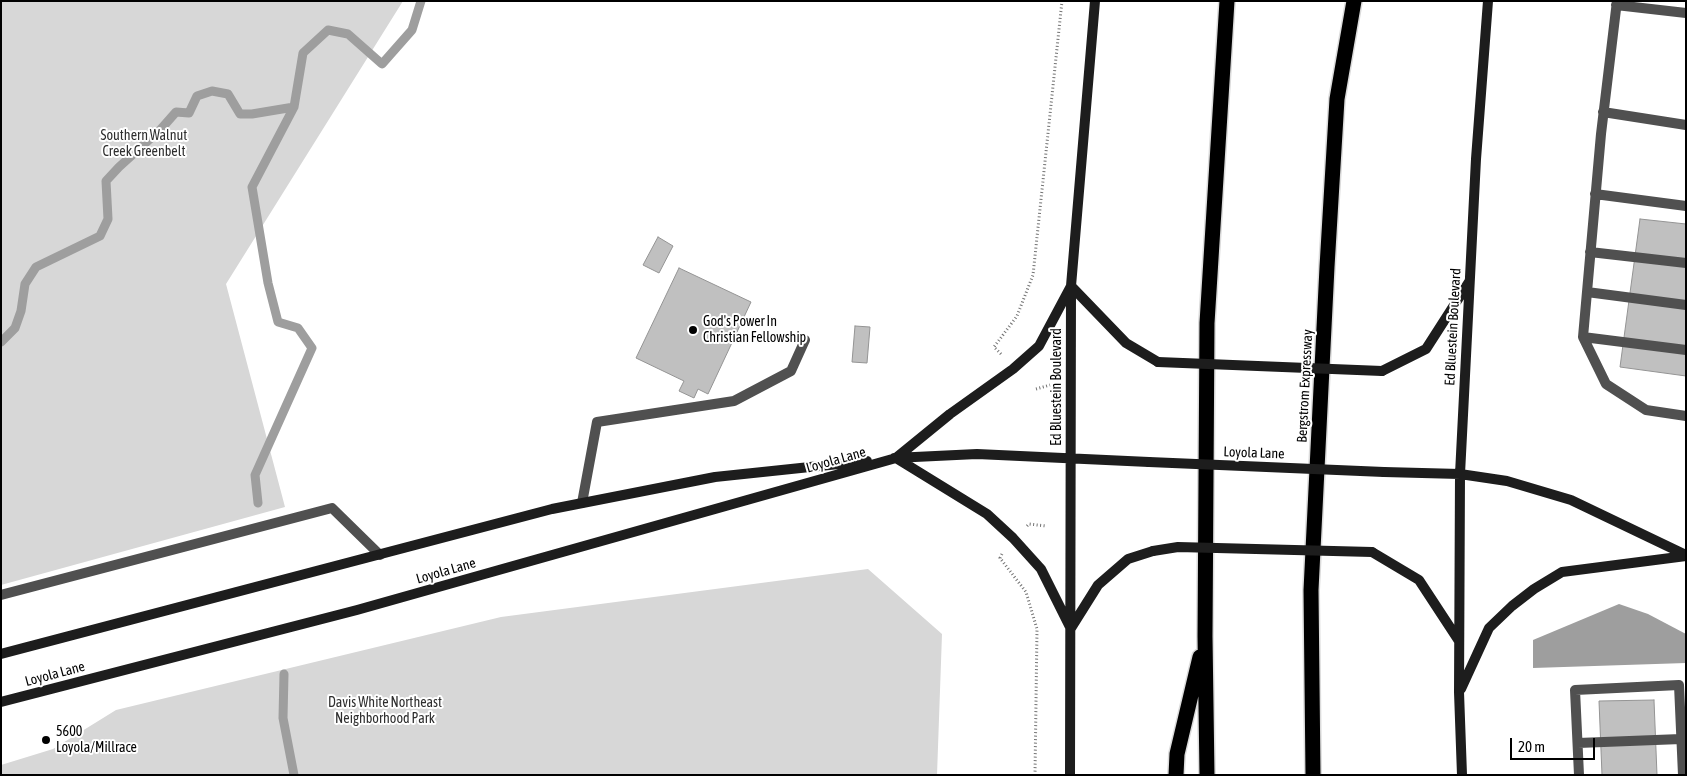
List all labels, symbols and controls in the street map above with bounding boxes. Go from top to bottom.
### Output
park label: Southern Walnut Creek Greenbelt [101,128,187,160]
street label: Ed Bluestein Boulevard [1442,268,1464,386]
place label: God's Power In Christian Fellowship [703,314,806,347]
marker: God's Power In Christian Fellowship [687,324,699,336]
street label: Ed Bluestein Boulevard [1049,328,1065,446]
street label: Bergstrom Expressway [1294,329,1316,443]
street label: Loyola Lane [804,443,868,477]
street label: Loyola Lane [1223,444,1285,462]
street label: Loyola Lane [414,554,478,588]
street label: Loyola Lane [23,658,87,690]
park label: Davis White Northeast Neighborhood Park [328,695,442,728]
place label: 5600 Loyola/Millrace [56,724,137,756]
scale bar [1512,728,1597,760]
marker: 5600 Loyola/Millrace [40,734,52,746]
text: 20 m [1518,738,1545,755]

